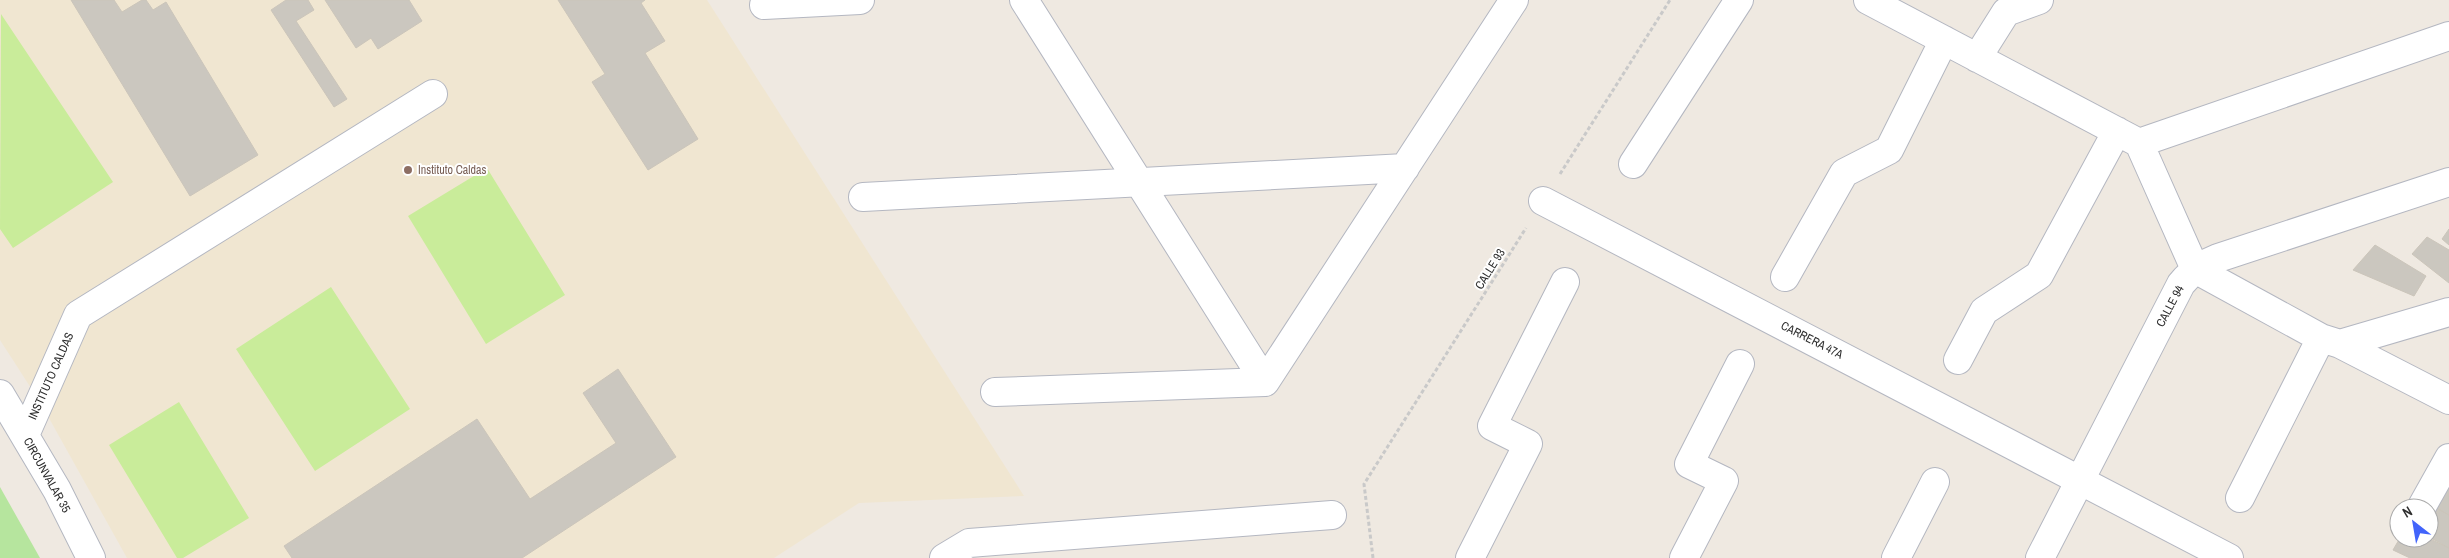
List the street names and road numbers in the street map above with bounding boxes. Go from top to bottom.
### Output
street label: CALLE 93 [1471,246,1509,292]
street label: CALLE 94 [2152,282,2188,330]
street label: CARRERA 47A [1778,317,1846,363]
street label: INSTITUTO CALDAS [25,329,78,422]
street label: CIRCUNVALAR 35 [20,435,74,516]

